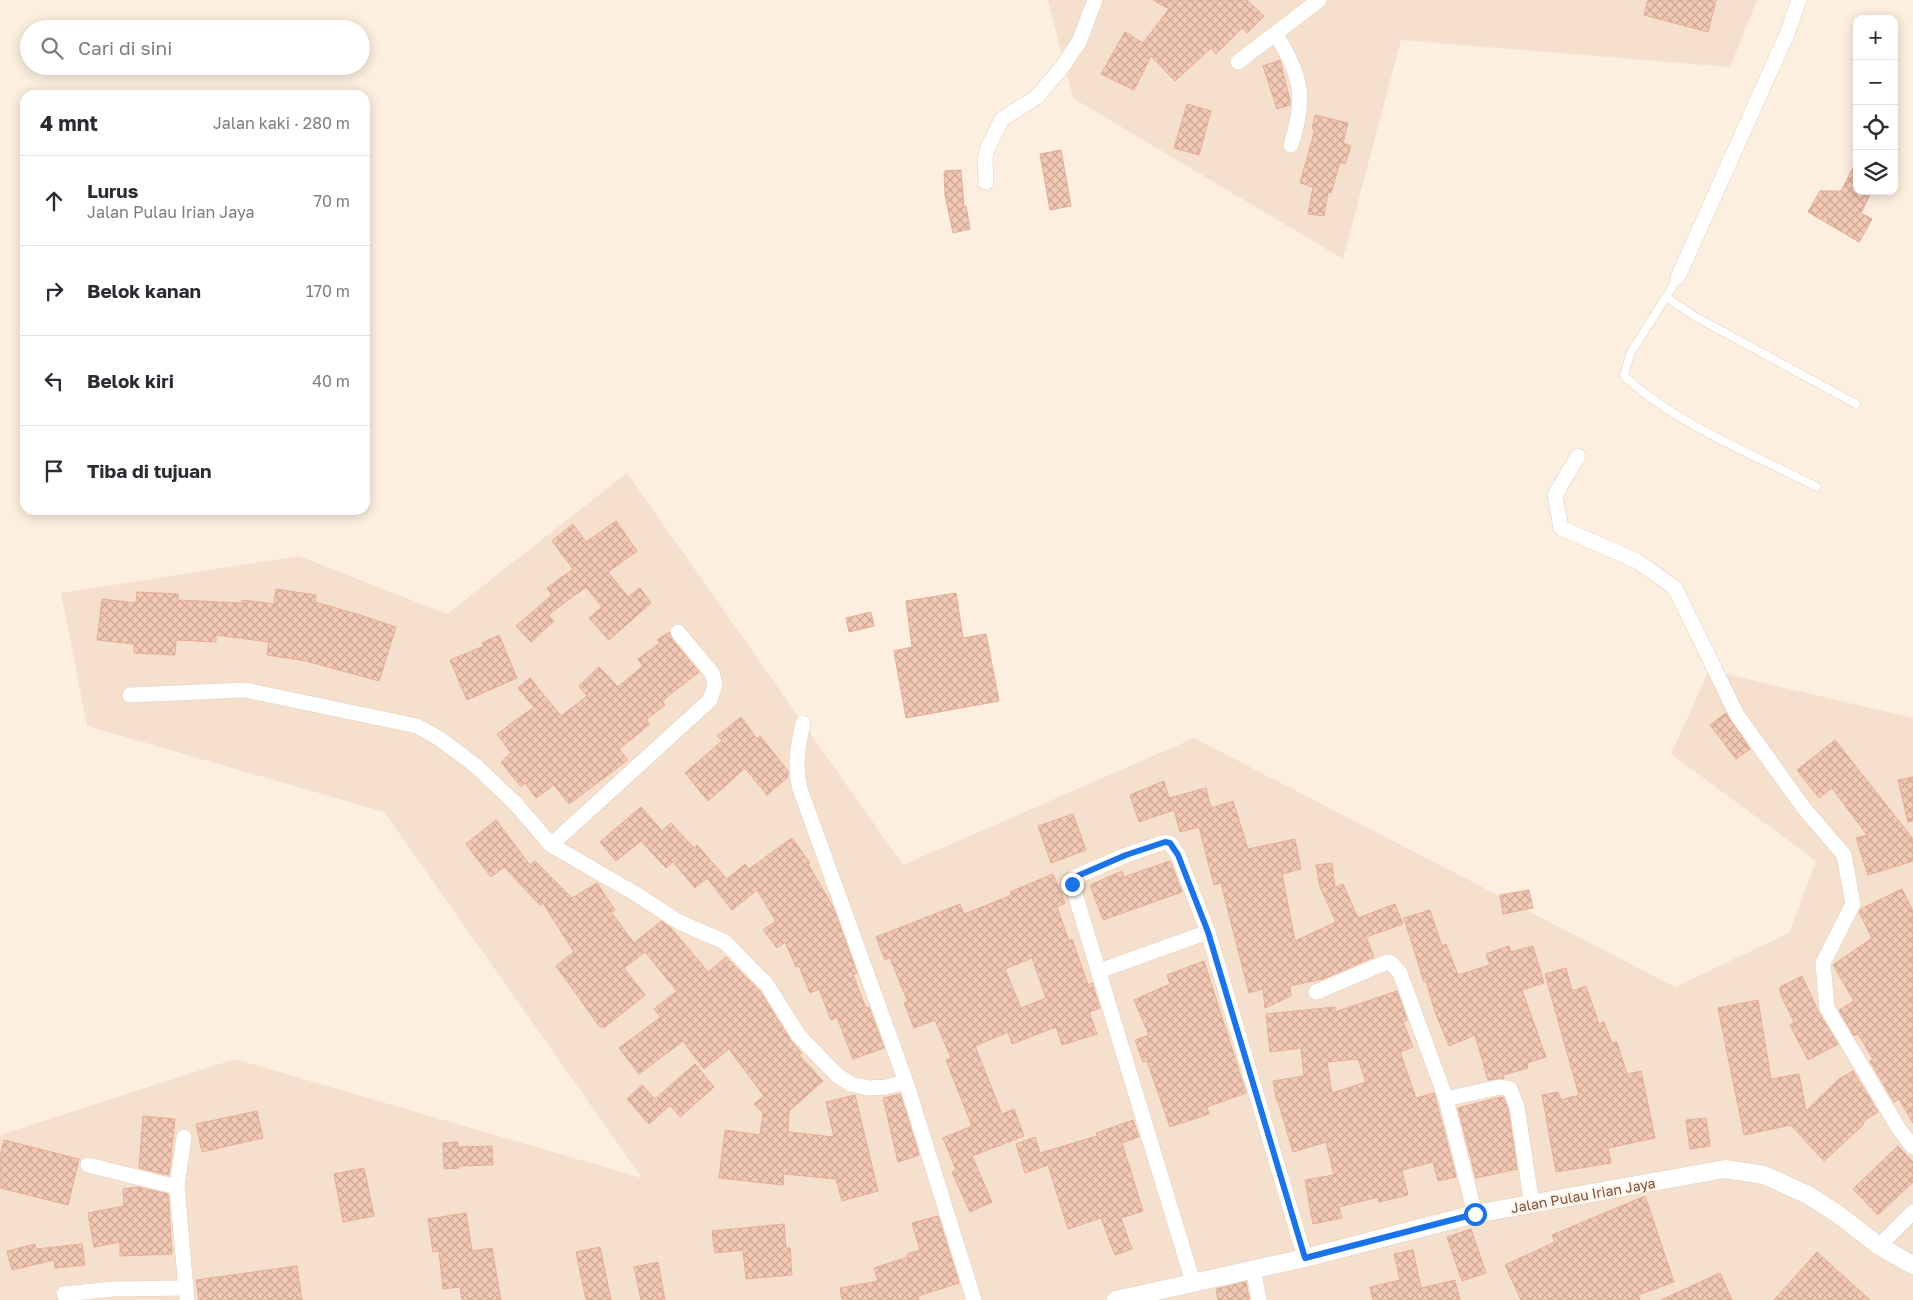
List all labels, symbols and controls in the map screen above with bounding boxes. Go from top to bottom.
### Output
map controls [1853,15,1898,195]
button: + [1853,15,1898,60]
search box [20,20,370,75]
icon: search [38,34,66,62]
text: Cari di sini [78,36,172,59]
button: − [1853,60,1898,105]
button: locate [1853,105,1898,150]
text: 4 mnt [40,110,98,136]
text: Jalan kaki · 280 m [213,113,350,133]
button: layers [1853,150,1898,195]
text: Lurus [87,179,138,202]
icon: ahead [40,187,68,215]
text: 70 m [313,191,350,211]
text: Jalan Pulau Irian Jaya [87,202,254,222]
icon: right [40,277,68,305]
text: Belok kanan [87,279,201,302]
text: 170 m [306,281,350,301]
icon: left [40,367,68,395]
text: Belok kiri [87,369,174,392]
text: 40 m [312,371,350,391]
icon: arrive [40,457,68,485]
text: Tiba di tujuan [87,459,212,482]
route end [1061,873,1084,896]
street label: Jalan Pulau Irian Jaya [1509,1174,1657,1216]
route start [1464,1203,1487,1226]

